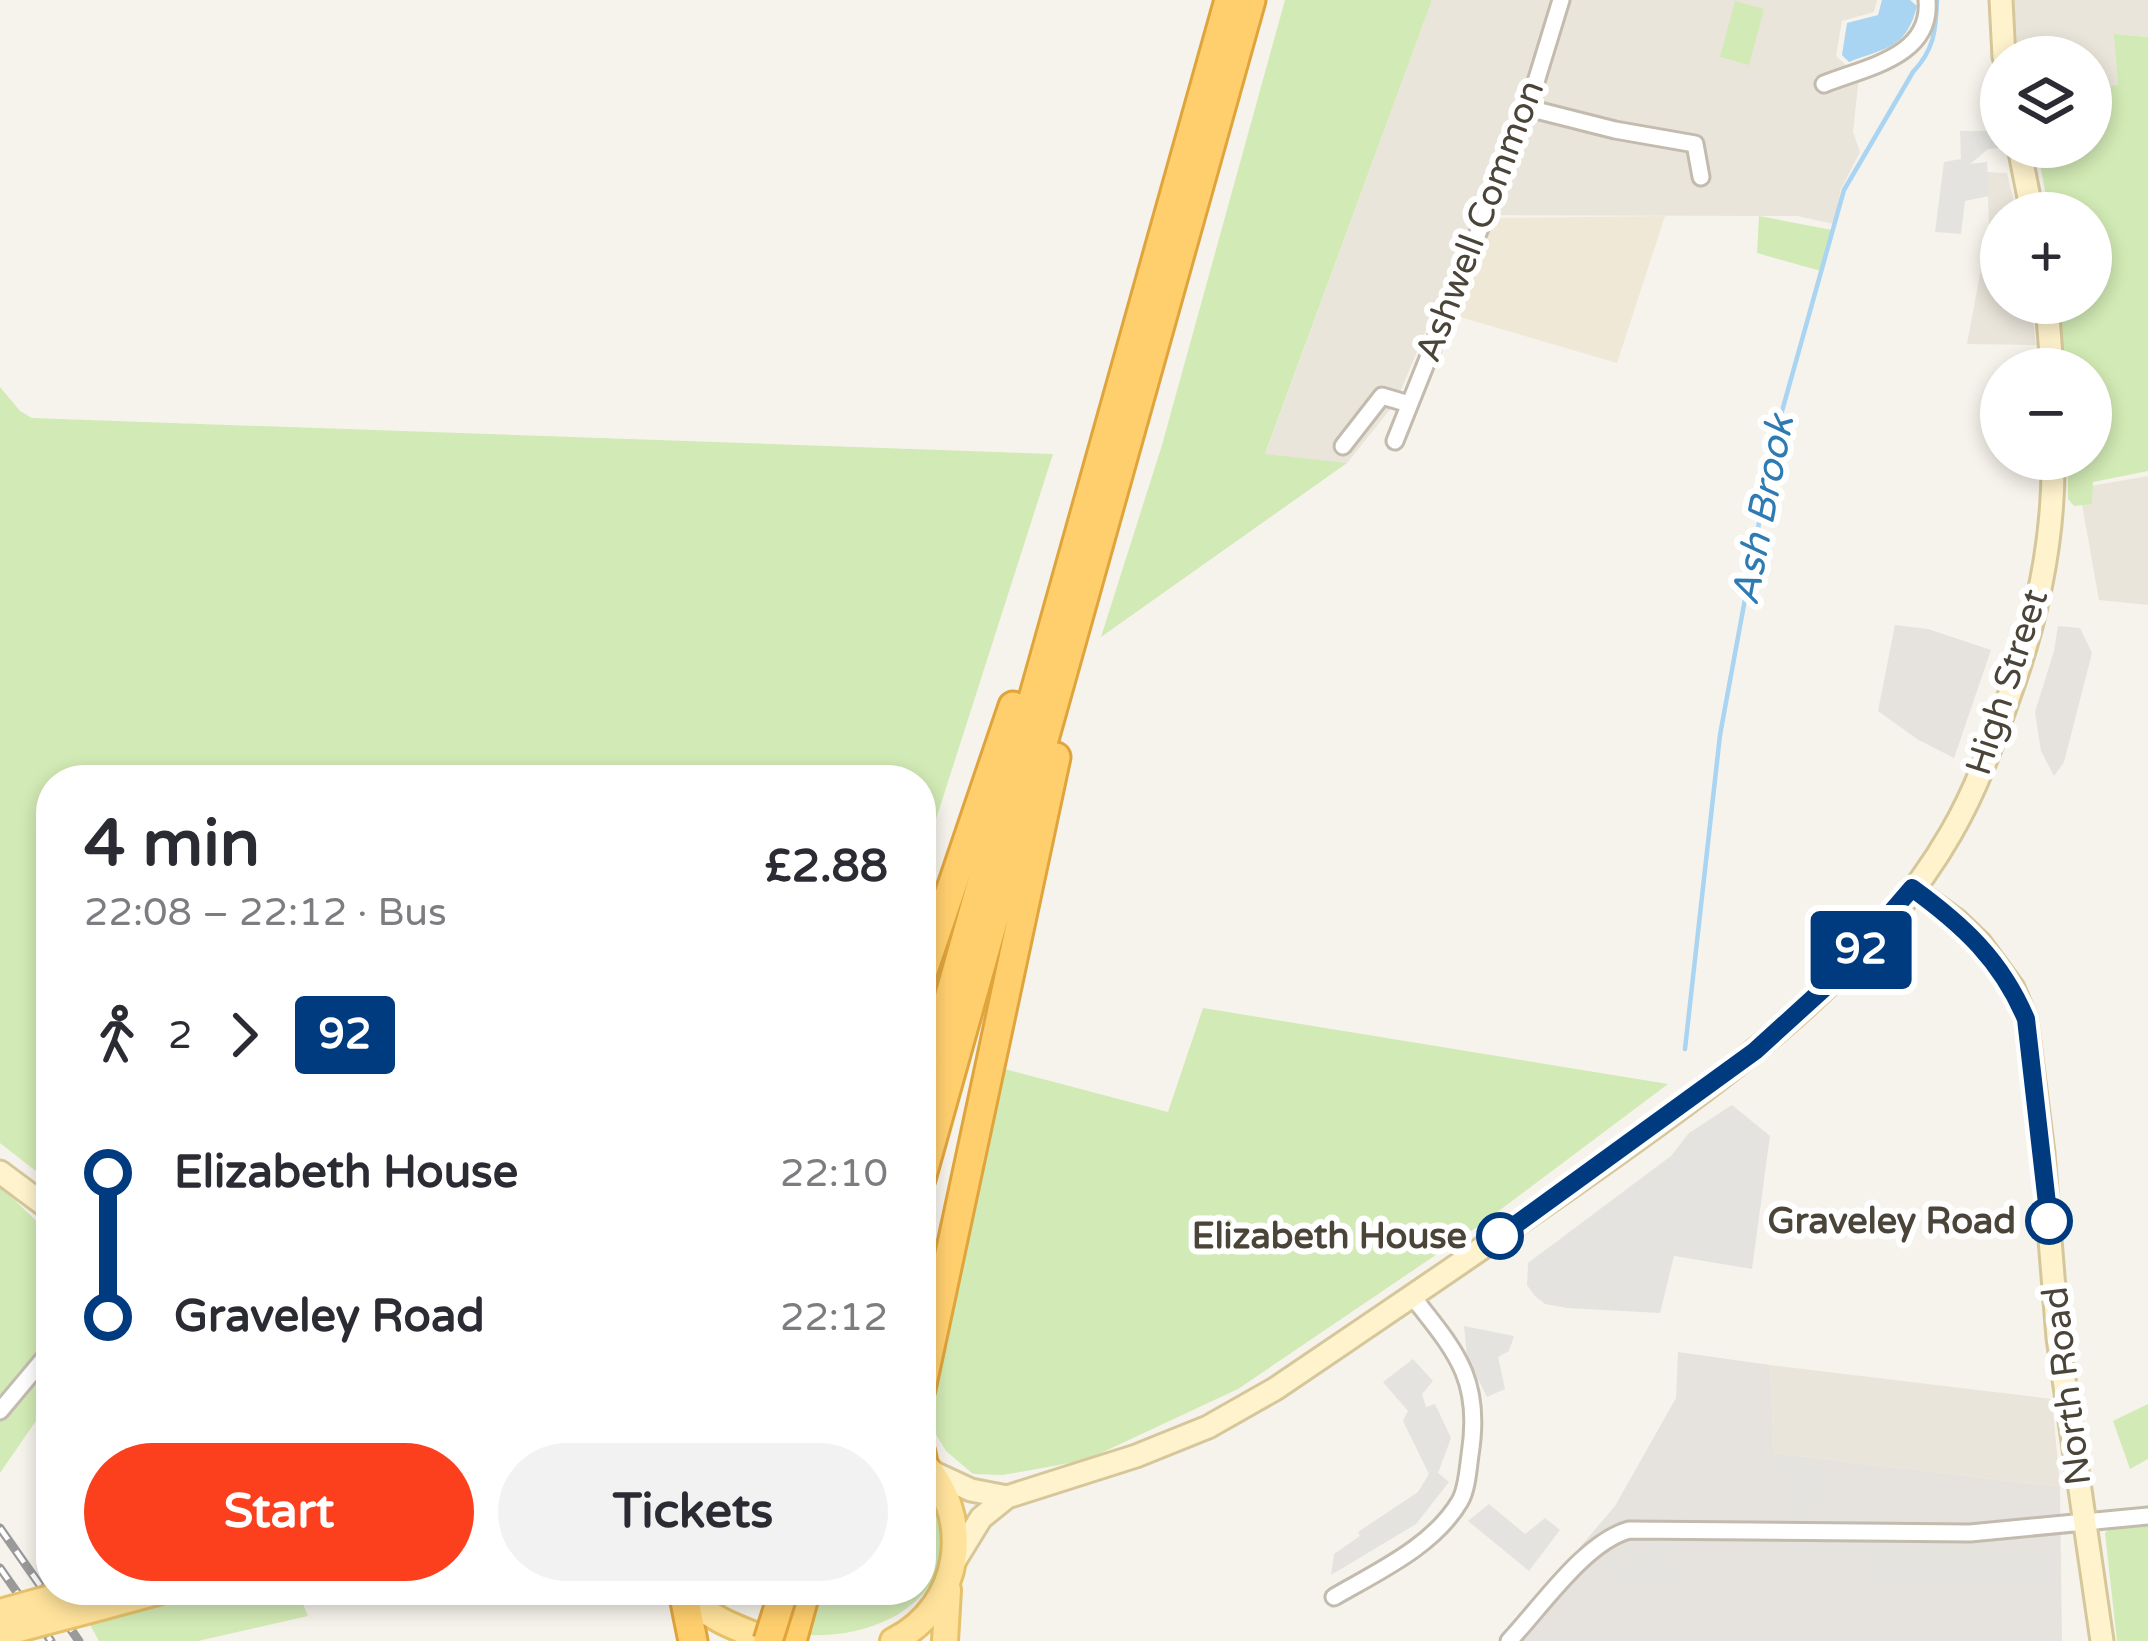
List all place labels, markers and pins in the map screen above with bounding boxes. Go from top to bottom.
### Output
marker: Graveley Road [2027,1199,2071,1243]
place label: Graveley Road [1768,1200,2016,1243]
marker: Elizabeth House [1478,1214,1522,1258]
place label: Elizabeth House [1192,1215,1467,1258]

